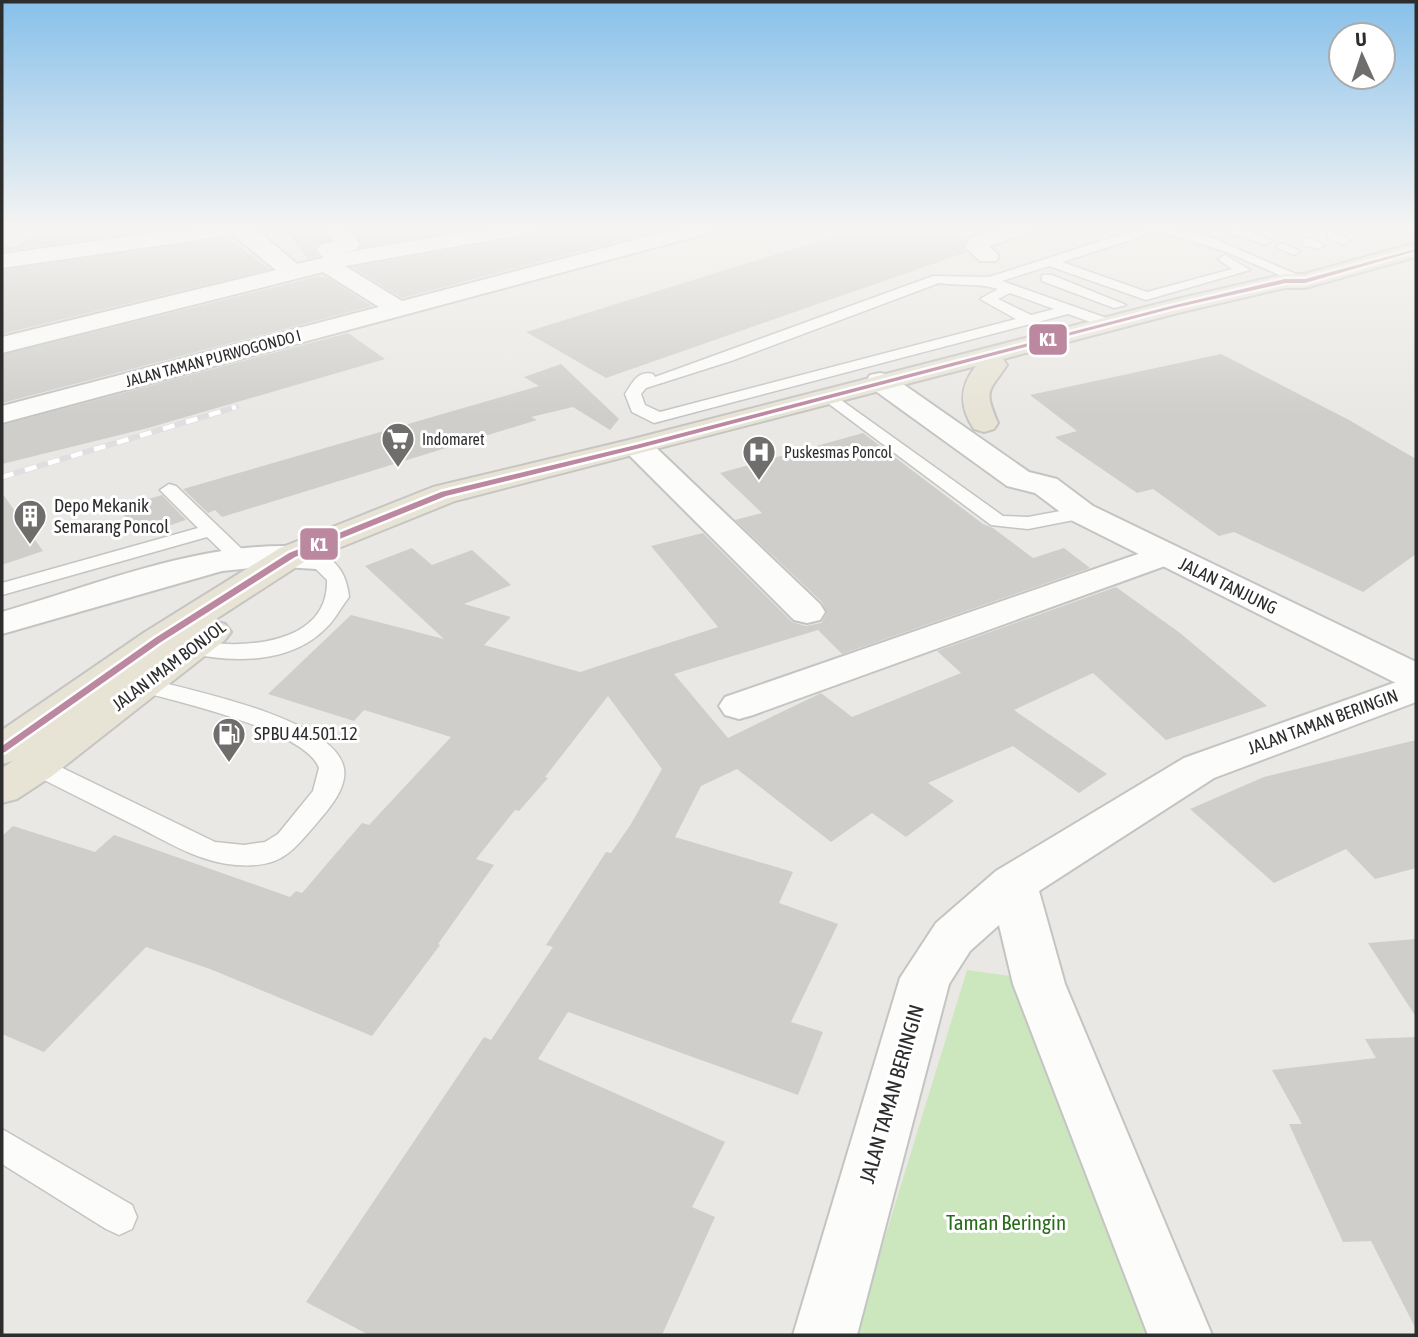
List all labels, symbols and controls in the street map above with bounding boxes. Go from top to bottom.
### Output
north arrow [1327,21,1397,91]
text: U [1355,28,1367,50]
line badge: K1 [1028,323,1068,356]
street label: JALAN TAMAN PURWOGONDO I [123,326,303,390]
text: K1 [1039,328,1057,350]
supermarket icon: Indomaret [379,420,417,469]
place label: Indomaret [422,430,485,448]
hospital icon: Puskesmas Poncol [740,433,778,482]
place label: Puskesmas Poncol [784,443,893,461]
place label: Depo Mekanik Semarang Poncol [54,495,169,537]
building icon: Depo Mekanik Semarang Poncol [11,497,49,546]
line badge: K1 [299,527,339,561]
text: K1 [310,533,328,555]
street label: JALAN TANJUNG [1176,553,1281,618]
street label: JALAN IMAM BONJOL [108,616,229,715]
street label: JALAN TAMAN BERINGIN [1245,685,1401,759]
fuel station icon: SPBU 44.501.12 [210,715,248,764]
place label: SPBU 44.501.12 [254,723,358,744]
street label: JALAN TAMAN BERINGIN [854,1001,928,1186]
park label: Taman Beringin [946,1210,1066,1234]

